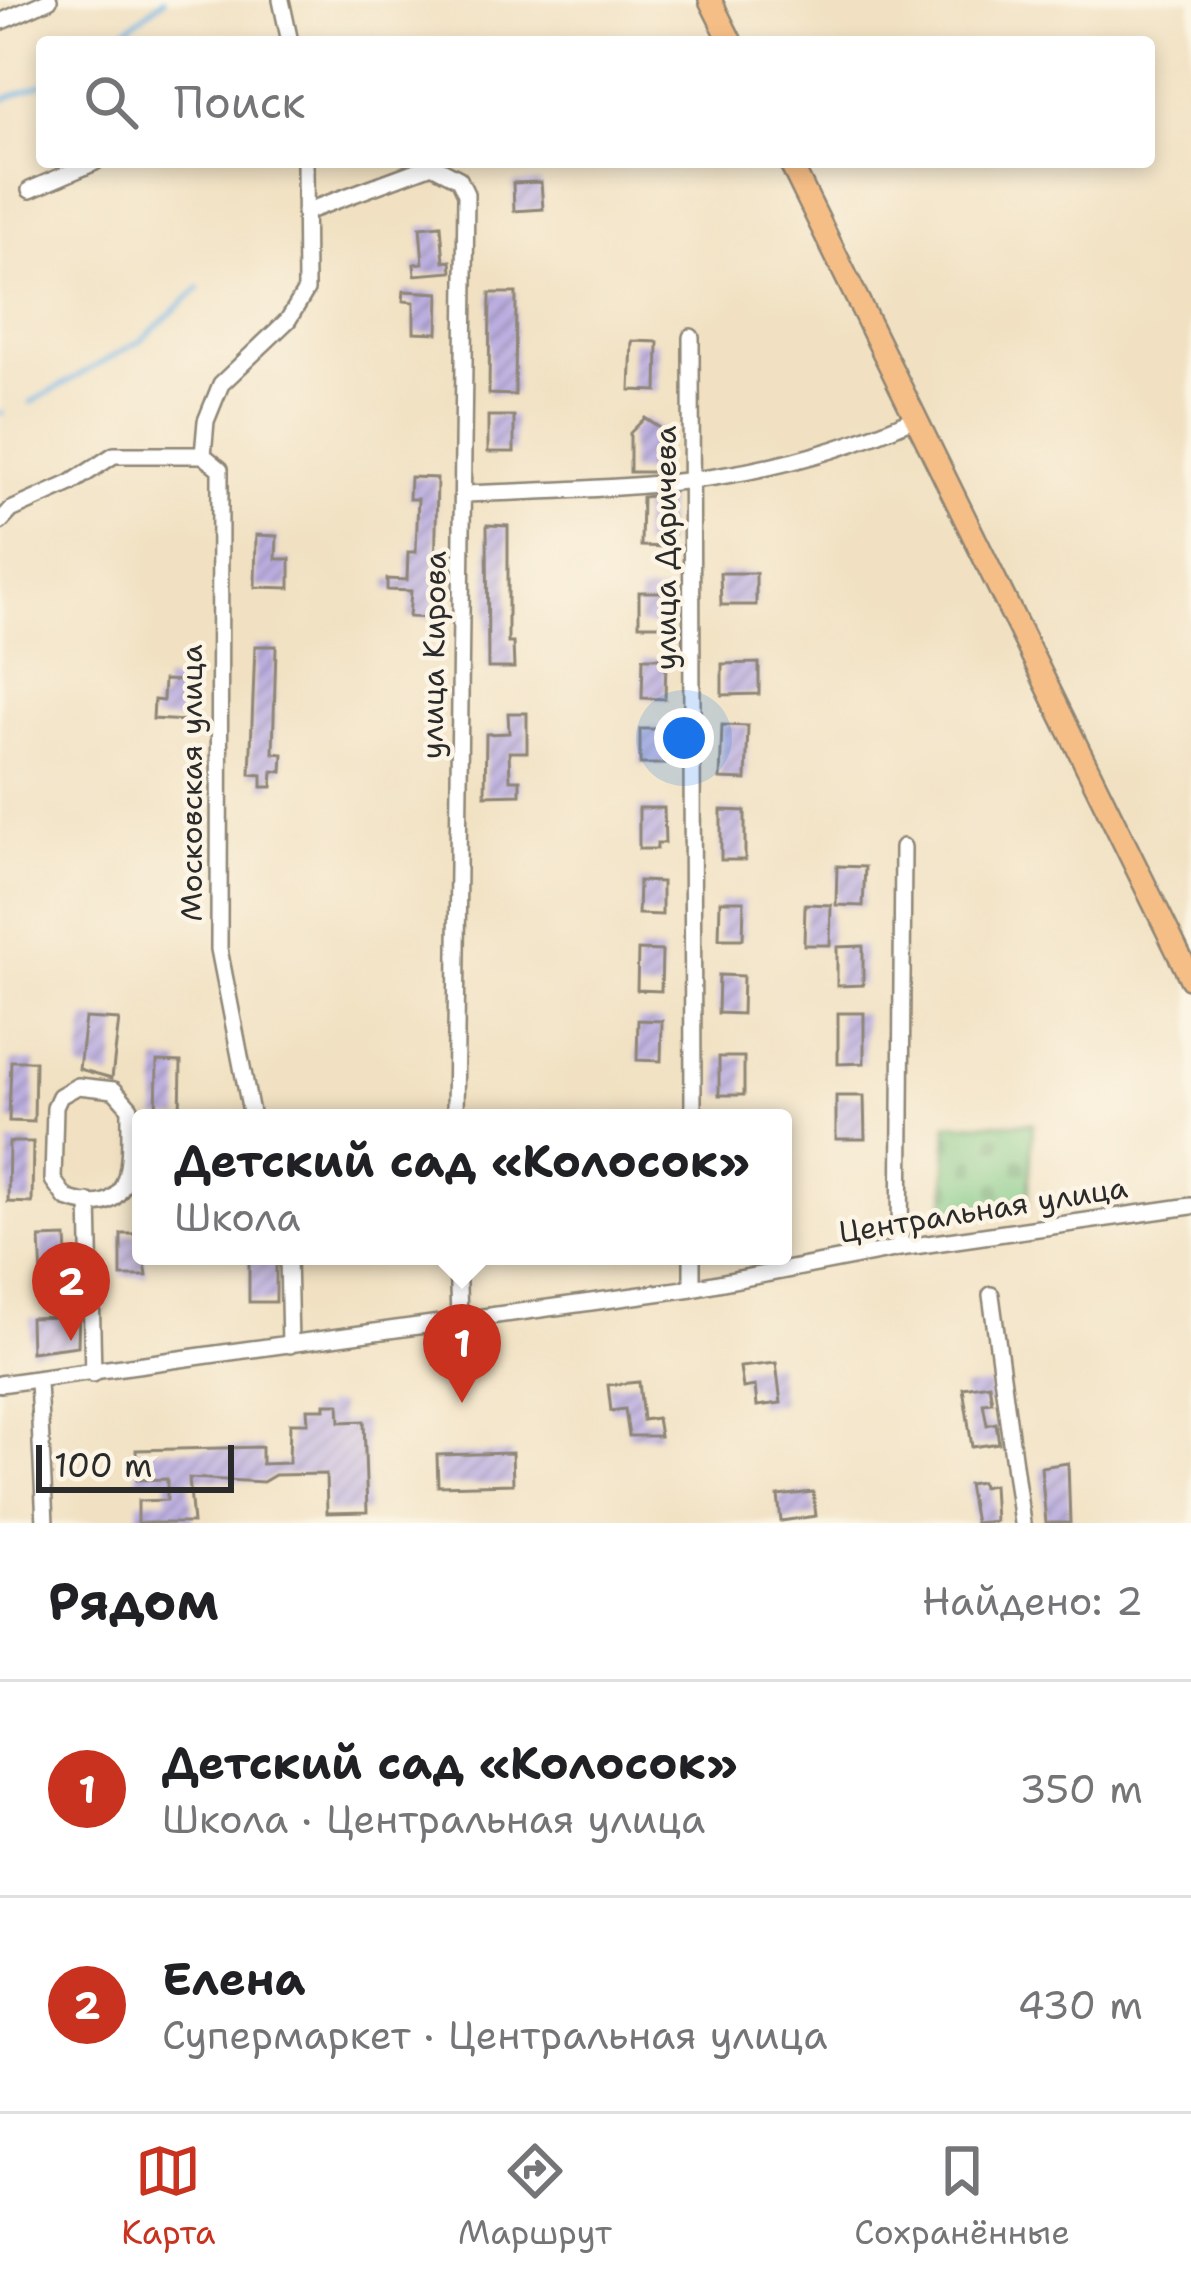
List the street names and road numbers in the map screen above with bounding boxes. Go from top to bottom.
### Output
street label: улица Даричева [645,425,686,670]
street label: улица Кирова [411,550,456,759]
street label: Московская улица [171,644,212,922]
street label: Центральная улица [836,1166,1131,1253]

